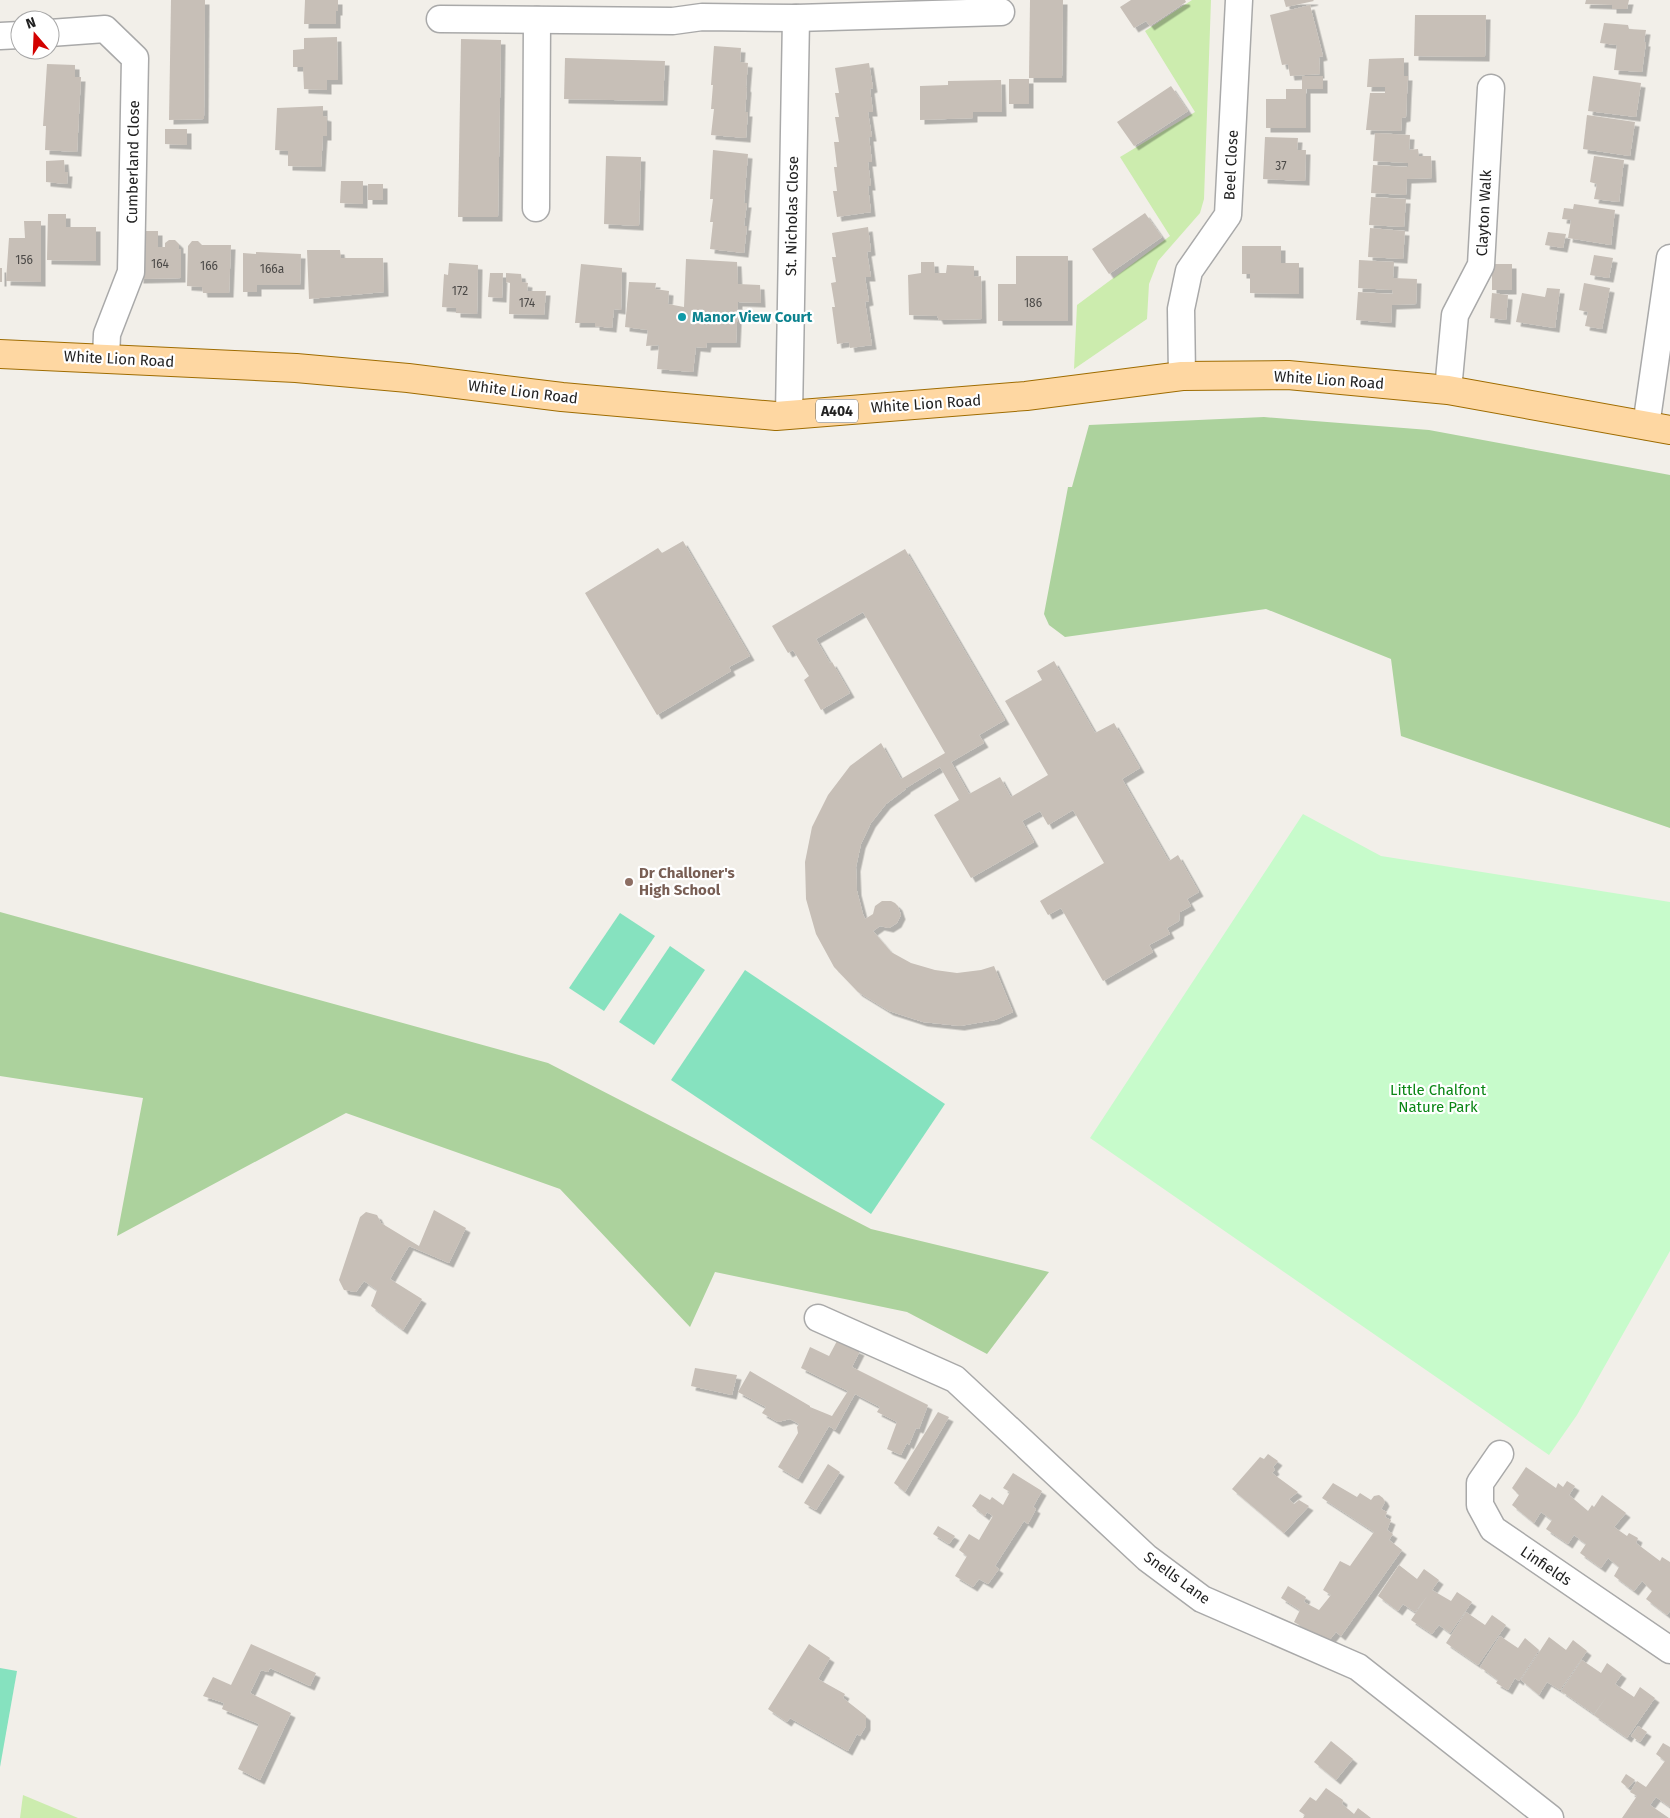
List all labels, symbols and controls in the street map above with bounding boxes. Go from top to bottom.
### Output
north arrow [10,10,60,60]
text: N [24,14,38,33]
street label: Cumberland Close [123,100,143,224]
street label: Beel Close [1220,129,1242,201]
street label: St. Nicholas Close [782,156,802,276]
house number: 37 [1275,159,1287,173]
street label: Clayton Walk [1473,169,1495,257]
house number: 156 [15,253,33,267]
house number: 164 [151,257,170,271]
house number: 166 [200,259,218,273]
house number: 166a [260,262,284,276]
house number: 172 [452,284,468,298]
house number: 174 [519,296,536,310]
house number: 186 [1024,296,1042,310]
place label: Manor View Court [692,308,813,326]
marker: Manor View Court [676,311,688,323]
street label: White Lion Road [63,347,175,371]
street label: White Lion Road [1273,367,1385,393]
street label: White Lion Road [467,376,579,408]
street label: White Lion Road [870,391,982,417]
road number: A404 [816,400,858,422]
place label: Dr Challoner's High School [639,864,735,899]
marker: Dr Challoner's High School [623,876,635,888]
park label: Little Chalfont Nature Park [1390,1081,1487,1116]
street label: Linfields [1517,1542,1575,1590]
street label: Snells Lane [1140,1548,1214,1608]

